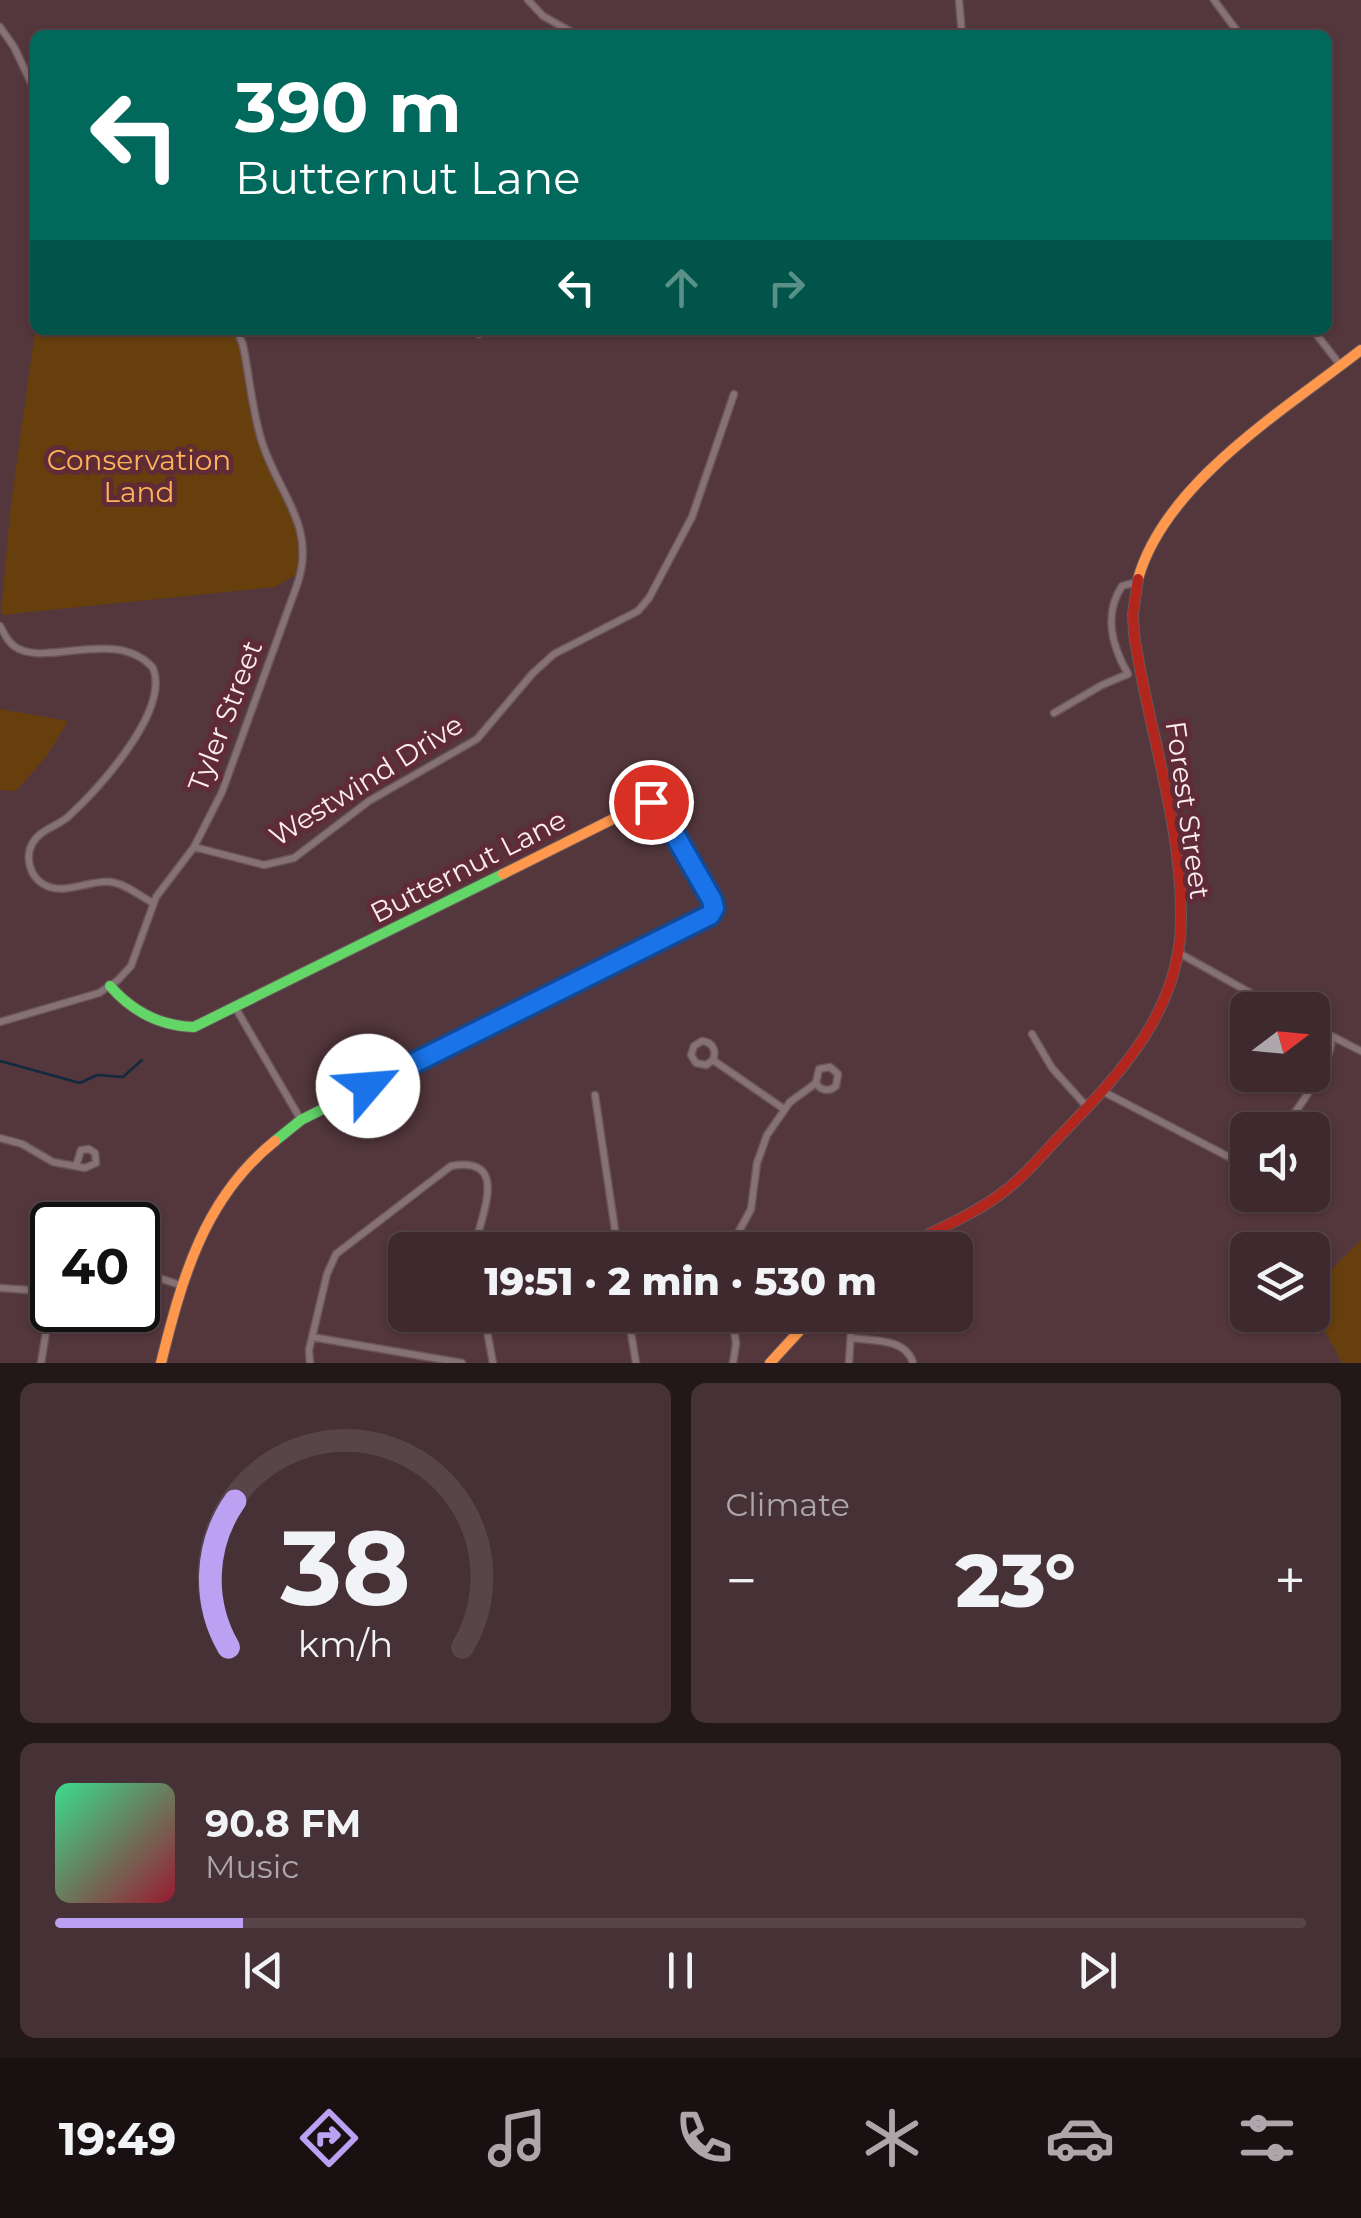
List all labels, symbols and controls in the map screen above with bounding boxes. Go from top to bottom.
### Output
text: 390 m [235,64,462,150]
icon: left [70,70,200,200]
text: Butternut Lane [235,150,581,205]
icon: left [549,260,604,315]
icon: ahead [654,260,709,315]
icon: right [759,260,814,315]
park label: Conservation Land [47,443,231,509]
street label: Tyler Street [181,636,269,796]
street label: Westwind Drive [263,707,469,853]
street label: Forest Street [1159,719,1217,901]
pin [609,760,694,845]
icon: arrive [624,775,679,830]
street label: Butternut Lane [365,802,571,930]
north arrow [1230,992,1330,1092]
map controls [1230,992,1330,1332]
position arrow [316,1034,420,1138]
button: sound [1230,1112,1330,1212]
speed limit sign: 40 [30,1202,160,1332]
button: layers [1230,1232,1330,1332]
text: 19:51 · 2 min · 530 m [484,1258,877,1305]
text: Climate [726,1485,850,1524]
text: 38 [279,1504,410,1631]
text: 23° [956,1534,1076,1626]
text: − [726,1547,757,1614]
text: + [1274,1547,1306,1614]
text: km/h [298,1622,393,1666]
text: 90.8 FM [205,1800,361,1847]
text: Music [205,1847,299,1886]
icon: previous [236,1943,291,1998]
icon: pause [653,1943,708,1998]
icon: next [1070,1943,1125,1998]
icon: directions [294,2103,364,2173]
icon: music [482,2103,552,2173]
icon: phone [669,2103,739,2173]
icon: climate [857,2103,927,2173]
icon: car [1045,2103,1115,2173]
icon: filters [1232,2103,1302,2173]
text: 19:49 [59,2111,176,2166]

